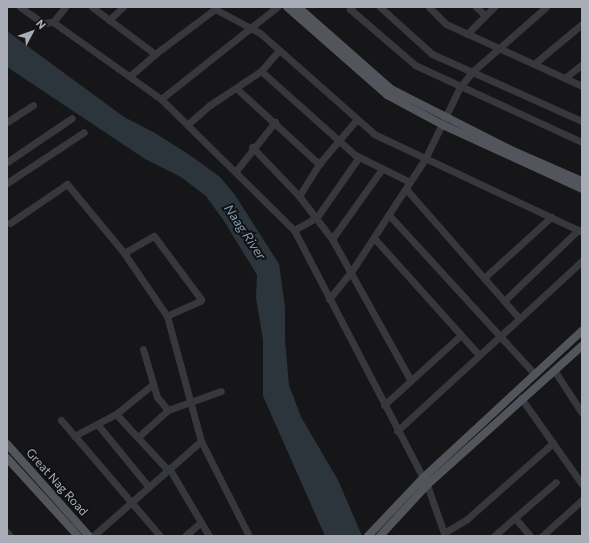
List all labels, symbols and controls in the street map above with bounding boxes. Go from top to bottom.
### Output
north arrow [12,12,52,52]
text: N [34,16,49,31]
water label: Naag River [221,201,269,263]
street label: Great Nag Road [23,445,91,519]

